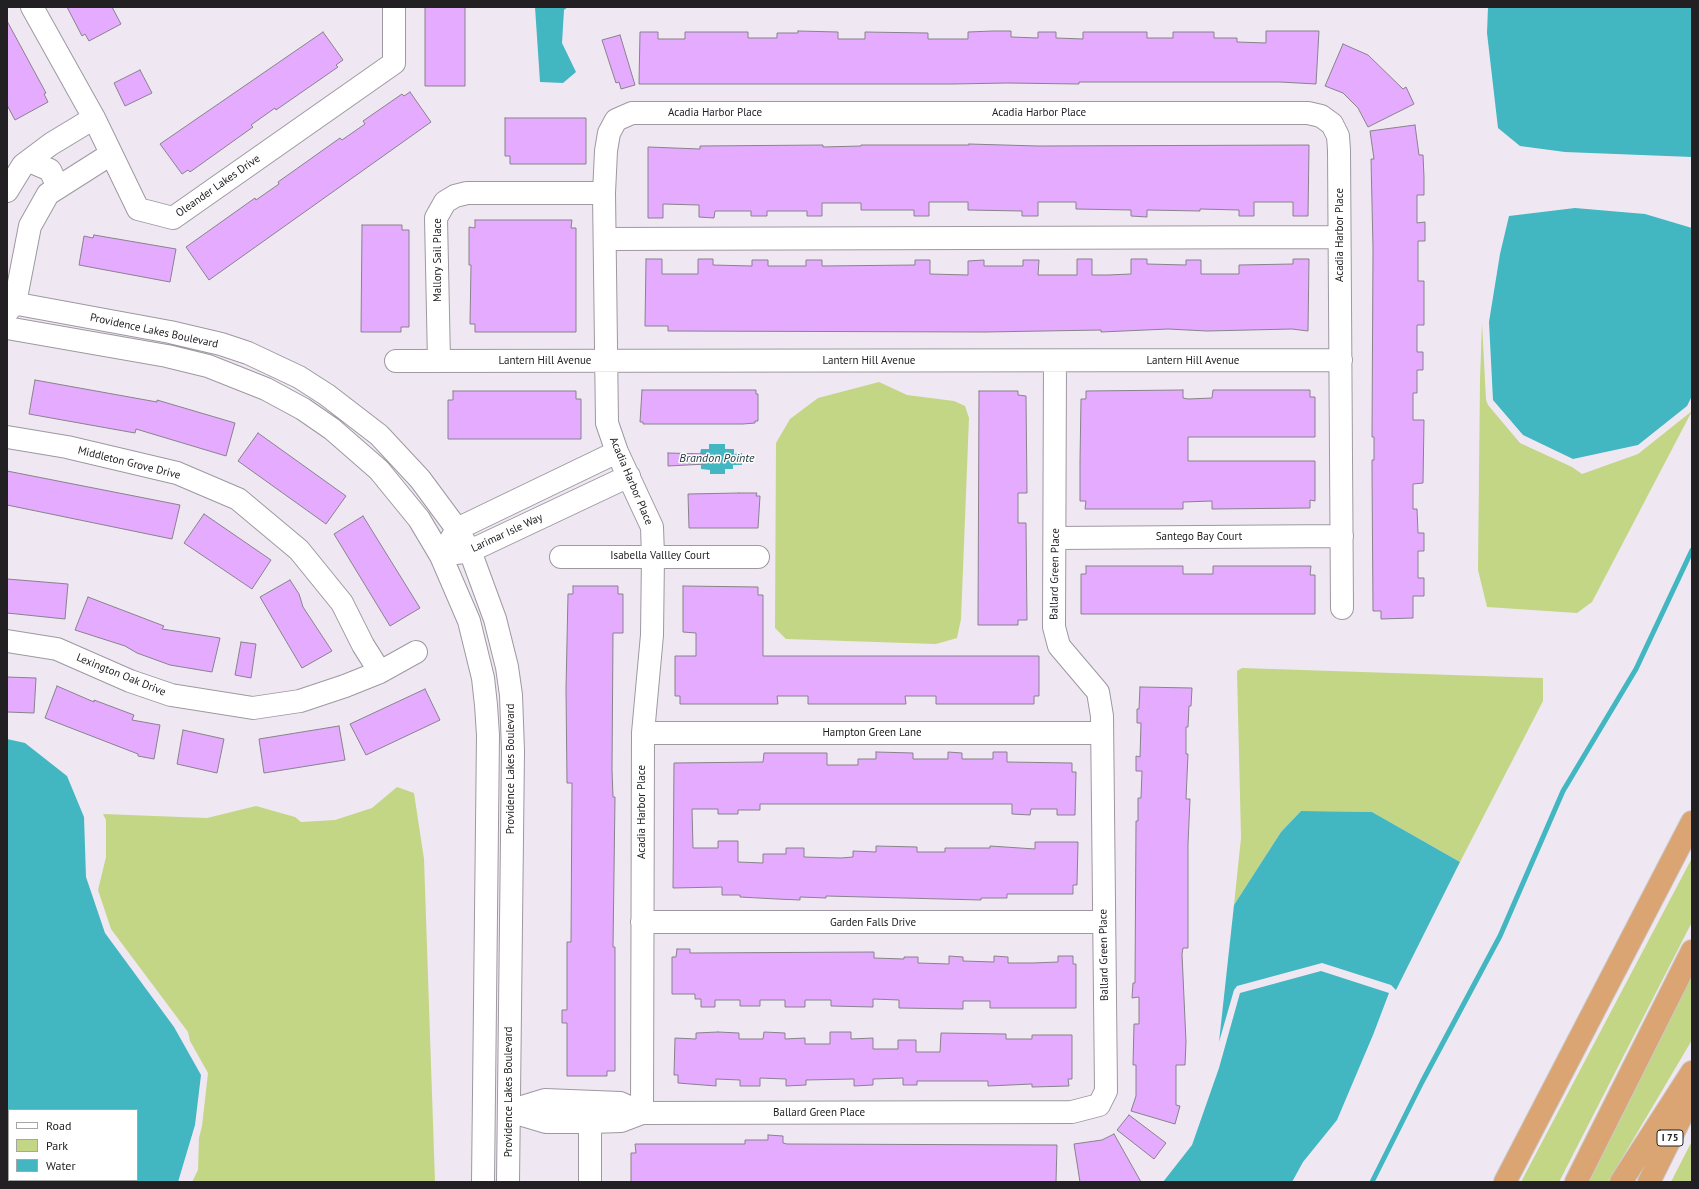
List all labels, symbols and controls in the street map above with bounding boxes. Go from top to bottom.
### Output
street label: Acadia Harbor Place [668,106,762,120]
street label: Acadia Harbor Place [992,106,1086,120]
street label: Oleander Lakes Drive [173,152,263,220]
street label: Acadia Harbor Place [1333,188,1347,282]
street label: Mallory Sail Place [431,218,445,302]
street label: Providence Lakes Boulevard [89,311,219,351]
street label: Lantern Hill Avenue [499,354,591,368]
street label: Lantern Hill Avenue [823,354,915,368]
street label: Lantern Hill Avenue [1147,354,1239,368]
street label: Acadia Harbor Place [607,435,655,527]
street label: Middleton Grove Drive [76,444,182,482]
water label: Brandon Pointe [679,452,755,466]
street label: Larimar Isle Way [469,511,545,555]
street label: Ballard Green Place [1048,528,1062,620]
street label: Santego Bay Court [1156,530,1242,544]
street label: Isabella Vallley Court [610,549,710,563]
street label: Lexington Oak Drive [74,651,168,699]
street label: Providence Lakes Boulevard [504,704,518,834]
street label: Hampton Green Lane [822,726,922,740]
street label: Acadia Harbor Place [635,765,649,859]
street label: Ballard Green Place [1097,909,1111,1001]
street label: Garden Falls Drive [830,916,916,930]
street label: Providence Lakes Boulevard [502,1027,516,1157]
street label: Ballard Green Place [773,1106,865,1120]
legend [8,1109,138,1181]
text: Road [46,1118,71,1133]
road number: I 75 [1657,1130,1683,1146]
text: Park [46,1138,68,1153]
text: Water [46,1158,76,1173]

